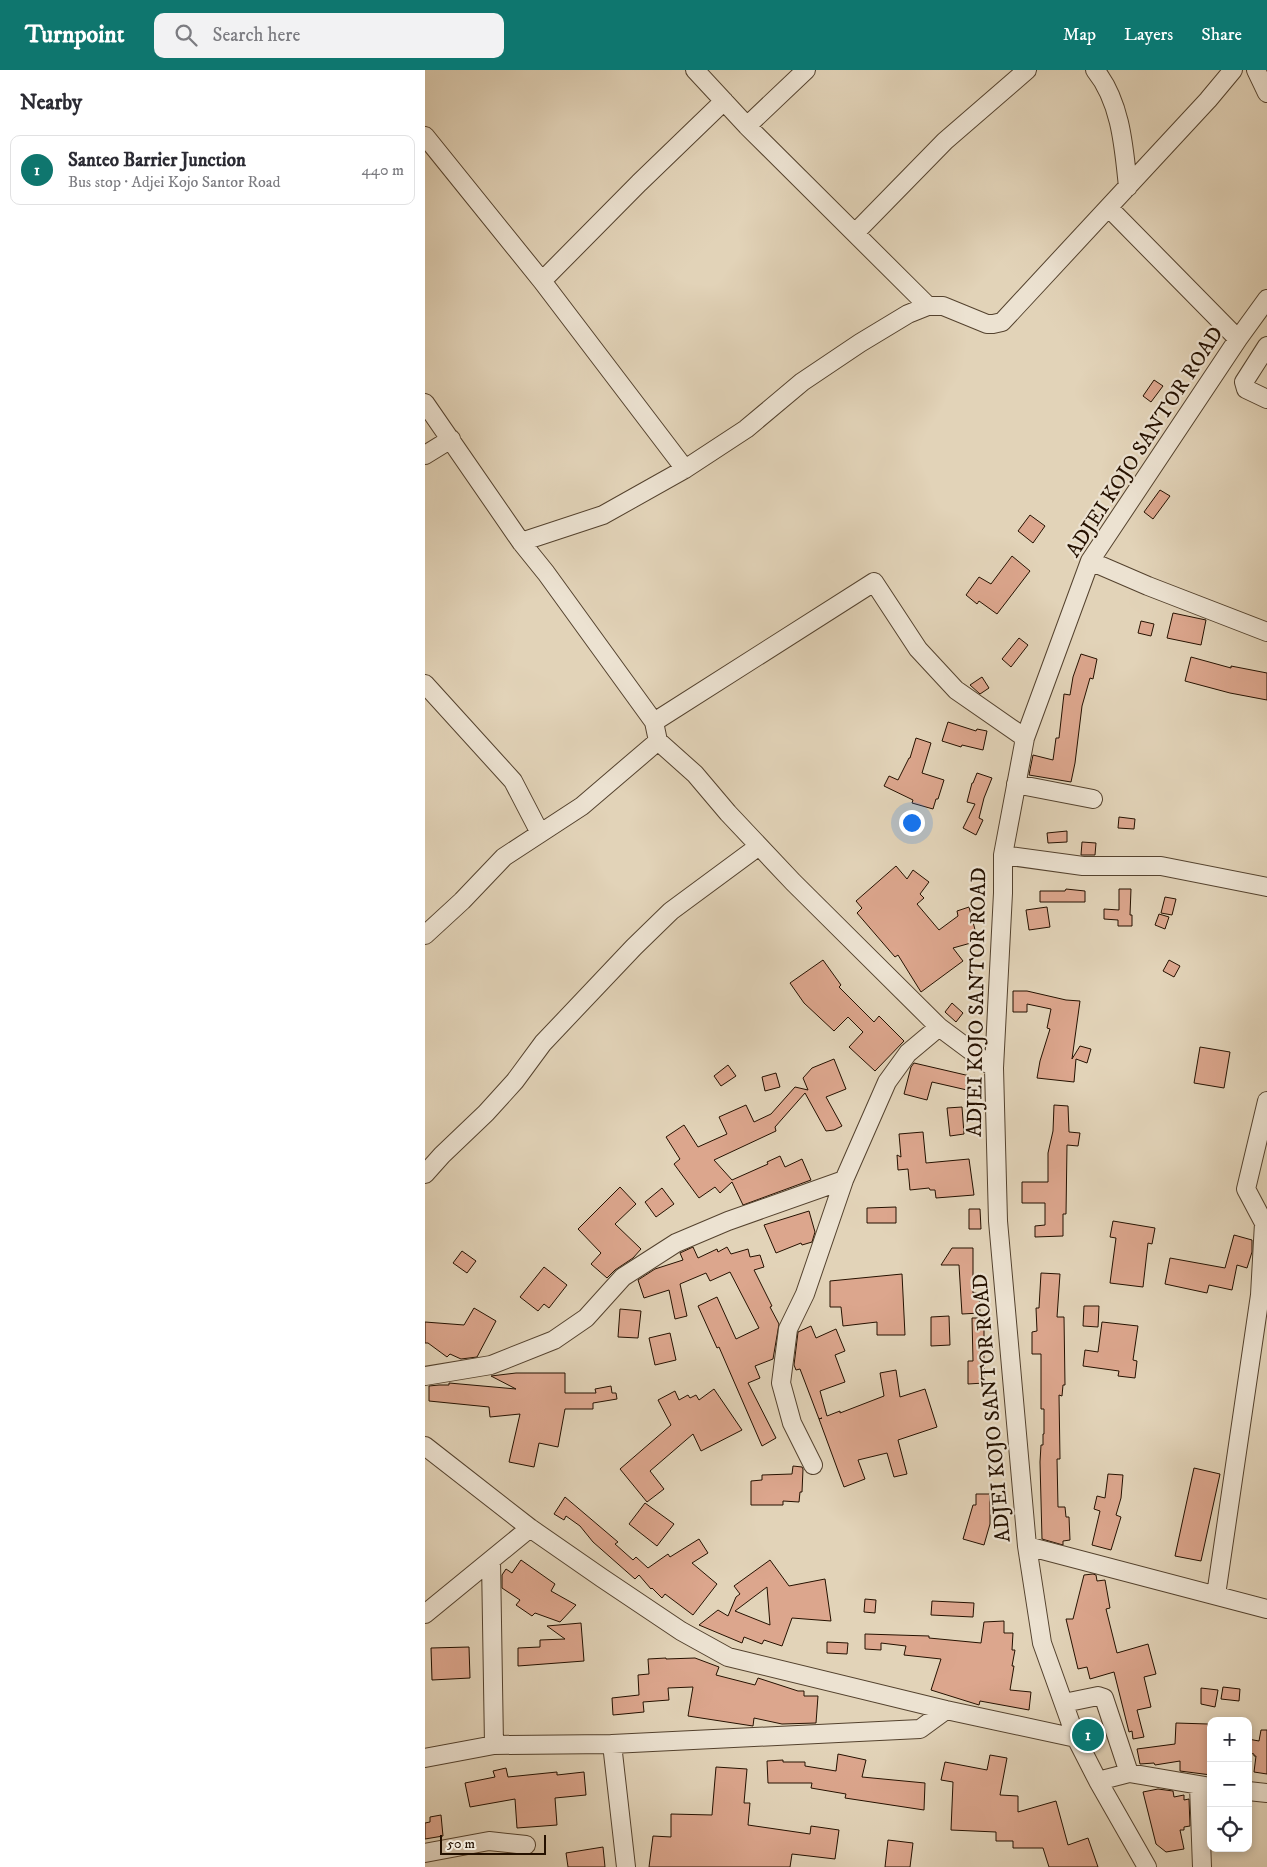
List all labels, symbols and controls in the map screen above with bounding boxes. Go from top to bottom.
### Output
search box [154,13,504,58]
text: Turnpoint [25,20,124,50]
icon: search [172,21,200,49]
text: Search here [212,24,300,47]
text: Map [1063,24,1096,46]
text: Layers [1124,24,1173,46]
text: Share [1201,24,1242,46]
text: Nearby [20,90,82,116]
text: Santeo Barrier Junction [68,149,246,172]
text: 1 [34,160,40,180]
text: 440 m [362,160,404,180]
text: Bus stop · Adjei Kojo Santor Road [68,172,281,192]
street label: ADJEI KOJO SANTOR ROAD [1061,322,1229,562]
your location [899,810,925,836]
street label: ADJEI KOJO SANTOR ROAD [962,867,992,1137]
street label: ADJEI KOJO SANTOR ROAD [967,1272,1017,1544]
pin: 1 [1072,1716,1104,1754]
map controls [1207,1717,1252,1852]
button: + [1207,1717,1252,1762]
button: − [1207,1762,1252,1807]
button: locate [1207,1807,1252,1852]
scale bar [440,1832,546,1855]
text: 50 m [447,1835,475,1853]

